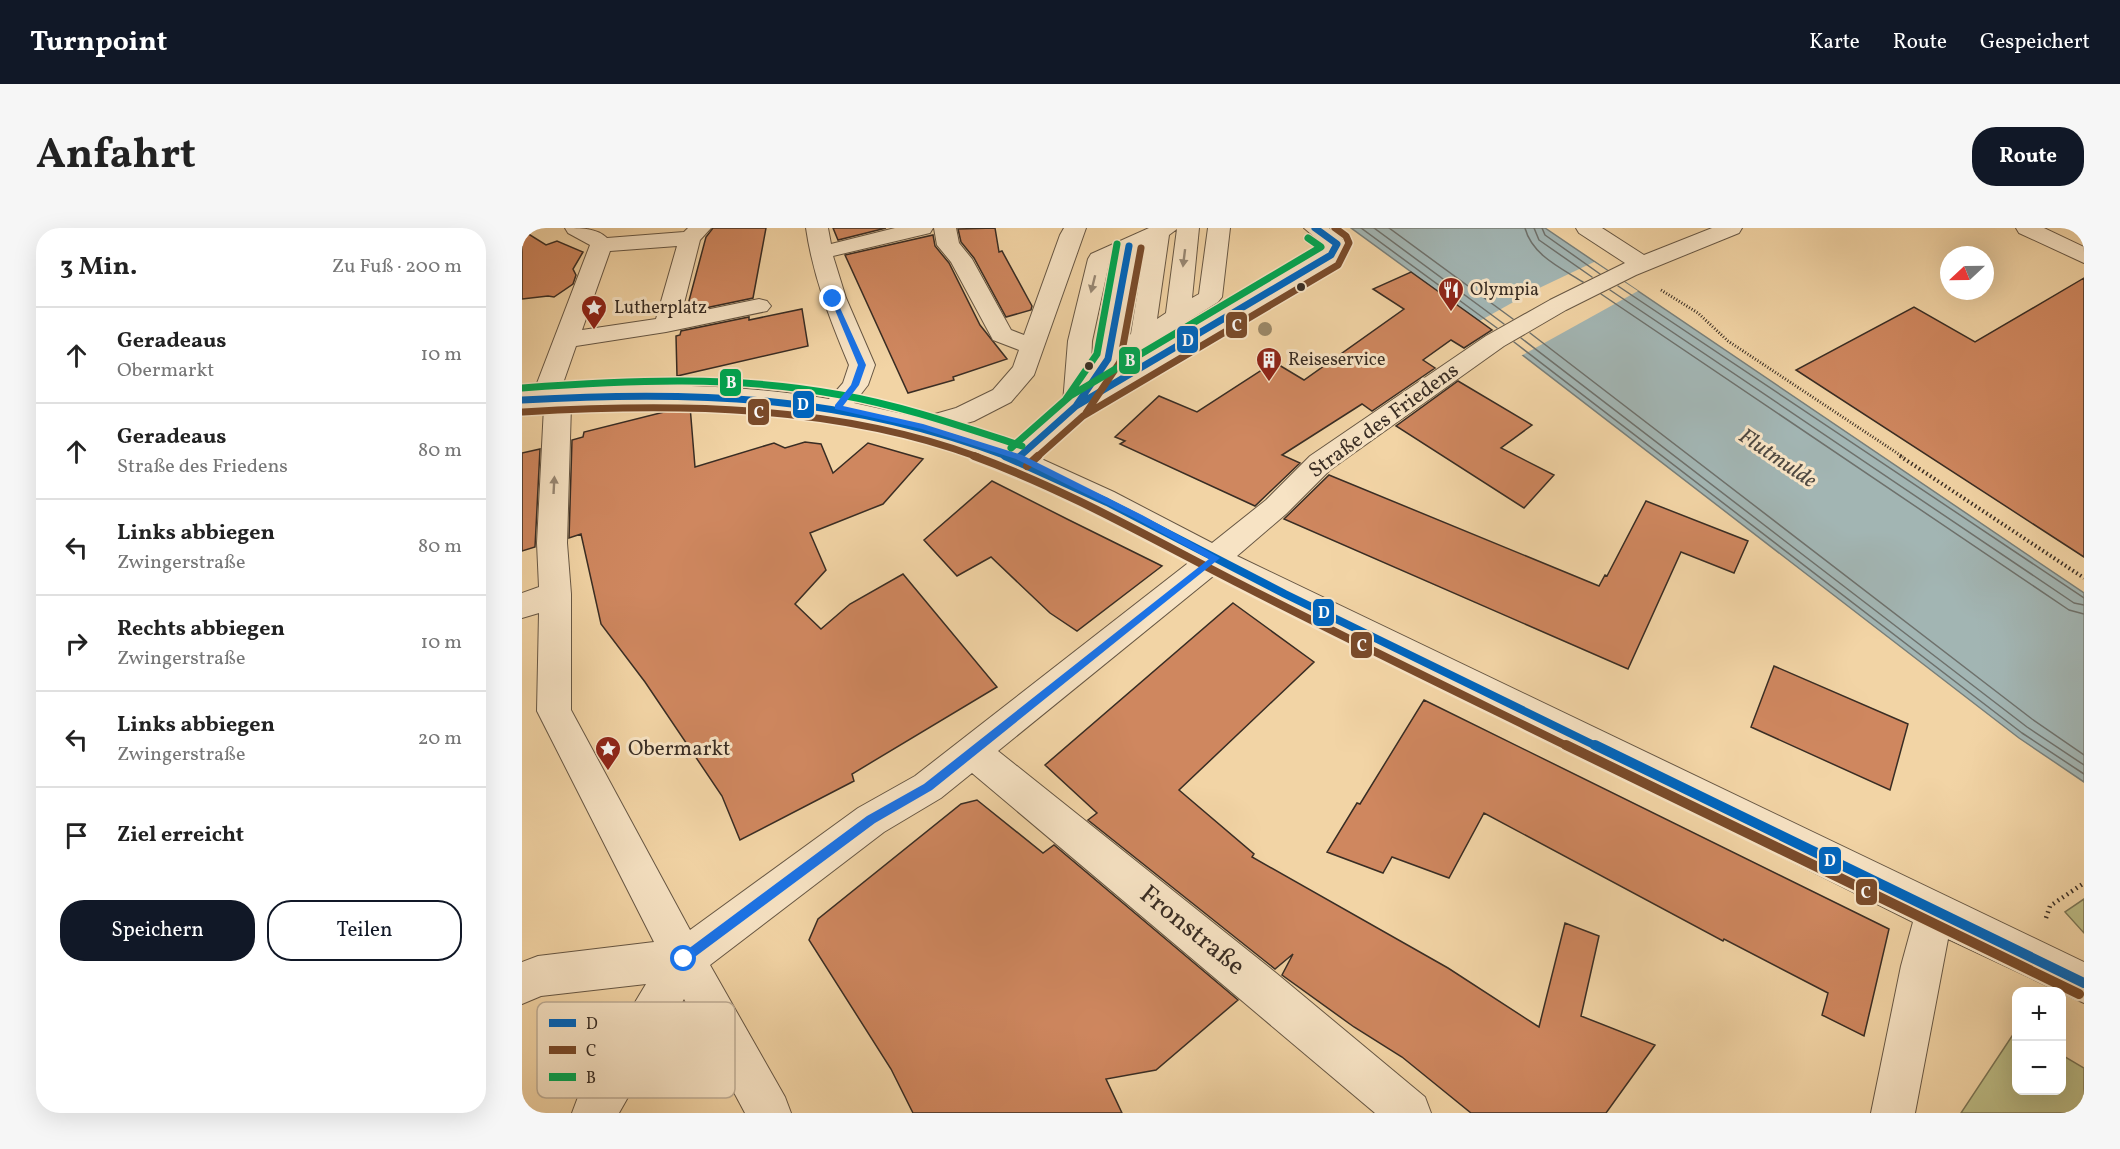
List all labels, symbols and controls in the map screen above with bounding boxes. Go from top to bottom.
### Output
text: Turnpoint [30,23,167,62]
text: Karte [1809,28,1860,57]
text: Route [1893,28,1947,57]
text: Gespeichert [1980,28,2090,57]
text: Anfahrt [36,127,196,186]
button: Route [1972,127,2084,186]
north arrow [1940,246,1994,300]
text: 3 Min. [60,249,137,285]
one-way arrow [1180,249,1189,268]
text: Zu Fuß · 200 m [332,253,462,281]
one-way arrow [1088,275,1098,293]
restaurant icon: Olympia [1436,275,1466,313]
place label: Olympia [1470,278,1539,303]
unlabelled marker [1295,281,1307,293]
route end [819,285,845,311]
place icon: Lutherplatz [579,293,609,331]
place label: Lutherplatz [614,296,707,321]
line badge: C [1225,311,1248,339]
text: C [1232,316,1242,338]
line badge: D [1176,325,1199,354]
text: Geradeaus [117,326,227,357]
text: D [1182,331,1194,353]
icon: ahead [60,339,93,372]
text: 10 m [421,341,462,369]
building icon: Reiseservice [1254,345,1284,383]
line badge: B [1118,346,1141,375]
place label: Reiseservice [1288,348,1385,373]
text: B [1125,351,1136,373]
text: Obermarkt [117,357,214,385]
street label: Straße des Friedens [1303,357,1465,485]
unlabelled marker [1083,360,1095,372]
line badge: B [719,368,742,397]
text: B [726,373,737,395]
line badge: D [792,390,815,419]
text: D [797,395,809,417]
line badge: C [747,398,770,426]
text: C [754,403,764,425]
text: Geradeaus [117,422,227,453]
water label: Flutmulde [1732,422,1822,496]
icon: ahead [60,435,93,468]
text: 80 m [418,437,462,465]
text: Straße des Friedens [117,453,288,481]
one-way arrow [550,475,559,494]
text: Links abbiegen [117,518,275,549]
icon: left [60,531,93,564]
text: 80 m [418,533,462,561]
text: Zwingerstraße [117,549,246,577]
line badge: D [1312,598,1335,627]
text: D [1318,603,1330,625]
text: Rechts abbiegen [117,614,285,645]
icon: right [60,627,93,660]
text: 10 m [421,629,462,657]
line badge: C [1350,631,1373,659]
text: C [1357,636,1367,658]
text: Zwingerstraße [117,645,246,673]
text: Links abbiegen [117,710,275,741]
icon: left [60,723,93,756]
text: 20 m [418,725,462,753]
place icon: Obermarkt [593,734,623,772]
place label: Obermarkt [628,735,730,764]
text: Zwingerstraße [117,741,246,769]
icon: arrive [60,819,93,852]
text: Ziel erreicht [117,820,244,851]
line badge: D [1818,846,1842,875]
text: D [1824,851,1836,873]
street label: Fronstraße [1132,877,1252,985]
line badge: C [1855,878,1878,906]
text: C [1861,883,1871,905]
button: Speichern [60,900,255,961]
button: Teilen [267,900,462,961]
route start [670,945,696,971]
map controls [2012,987,2066,1095]
button: + [2012,987,2066,1041]
legend [537,1002,735,1098]
text: D [586,1014,598,1036]
text: C [586,1041,596,1063]
button: − [2012,1041,2066,1095]
text: B [586,1068,596,1090]

